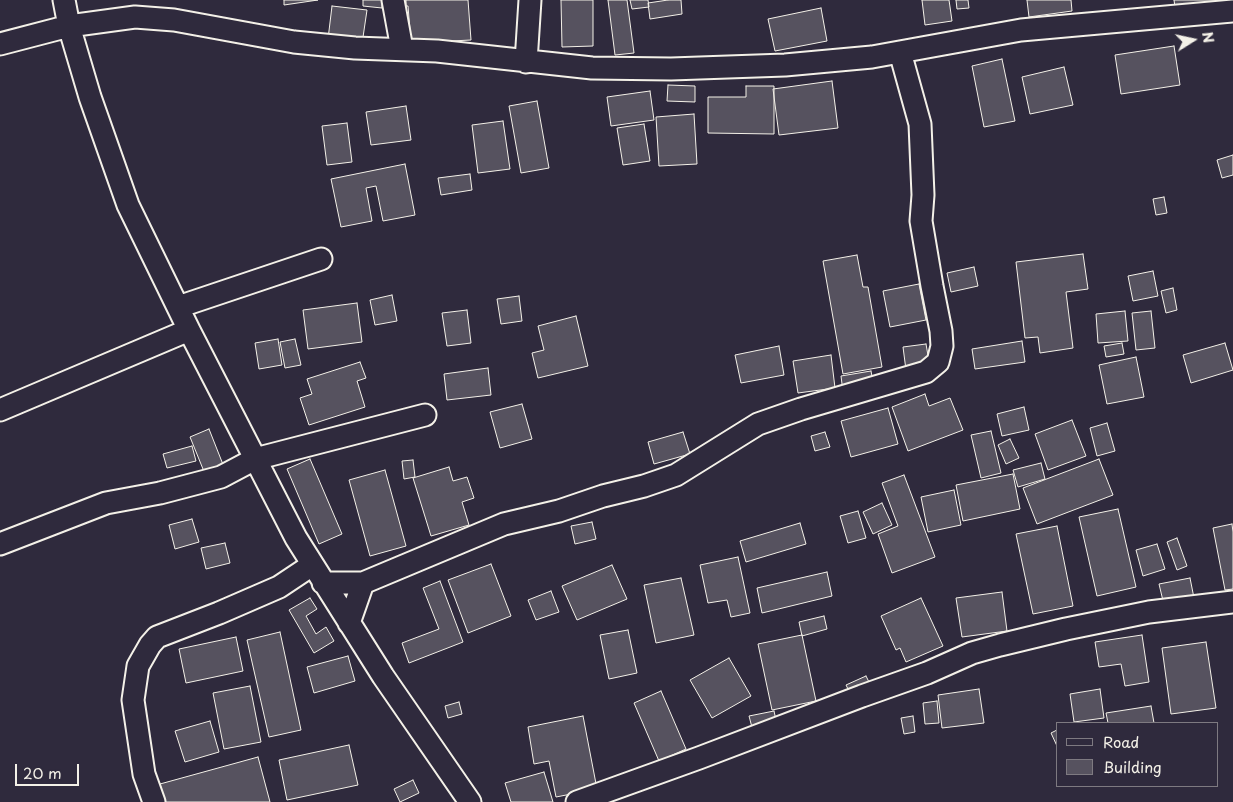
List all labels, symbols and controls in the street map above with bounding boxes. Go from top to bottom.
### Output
north arrow [1168,15,1218,65]
text: N [1197,30,1220,45]
legend [1056,722,1218,787]
text: Road [1103,730,1139,753]
scale bar [18,754,81,786]
text: Building [1103,755,1162,778]
text: 20 m [23,761,62,784]

